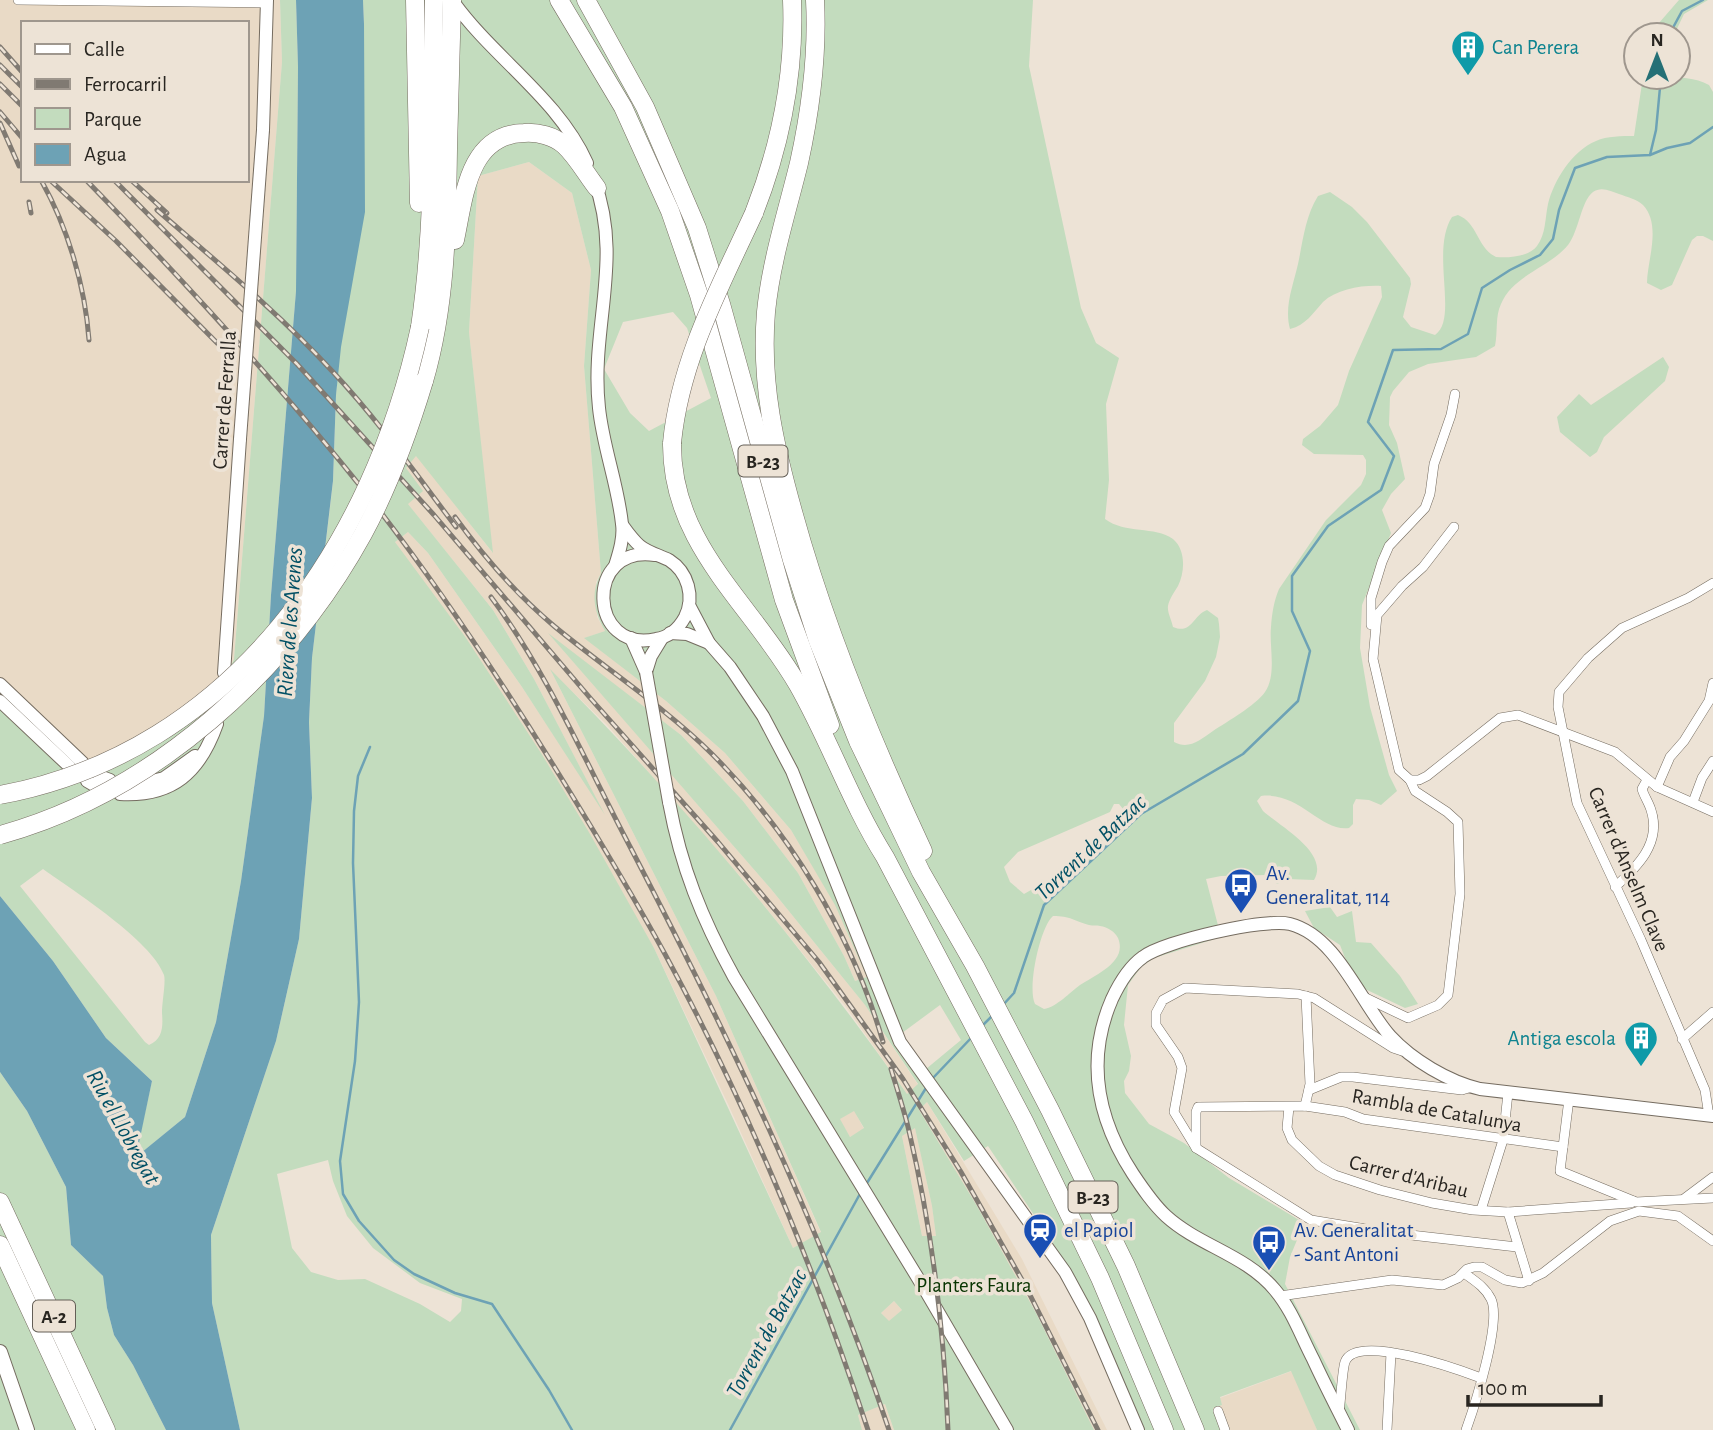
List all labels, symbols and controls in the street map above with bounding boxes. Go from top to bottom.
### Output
legend [21,21,248,182]
north arrow [1622,21,1692,91]
building icon: Can Perera [1449,28,1487,77]
text: N [1650,31,1664,50]
place label: Can Perera [1492,37,1579,58]
text: Calle [84,39,125,60]
text: Ferrocarril [84,74,167,95]
text: Parque [84,109,142,130]
text: Agua [84,144,127,165]
street label: Carrer de Ferralla [209,330,240,470]
road number: B-23 [738,446,788,476]
water label: Riera de les Arenes [274,547,307,697]
street label: Carrer d'Anselm Clave [1584,784,1673,955]
water label: Torrent de Batzac [1031,791,1151,905]
place label: Av. Generalitat, 114 [1266,863,1390,908]
bus stop icon: Av. Generalitat, 114 [1222,866,1260,915]
building icon: Antiga escola [1622,1019,1660,1068]
place label: Antiga escola [1508,1028,1616,1049]
water label: Riu el Llobregat [82,1066,164,1189]
street label: Rambla de Catalunya [1350,1085,1524,1136]
street label: Carrer d'Aribau [1347,1152,1471,1201]
road number: B-23 [1068,1182,1118,1212]
station icon: el Papiol [1021,1211,1059,1260]
place label: el Papiol [1064,1220,1134,1241]
place label: Av. Generalitat - Sant Antoni [1294,1220,1414,1265]
bus stop icon: Av. Generalitat - Sant Antoni [1250,1223,1288,1272]
water label: Torrent de Batzac [723,1266,812,1402]
park label: Planters Faura [916,1275,1032,1296]
road number: A-2 [33,1300,75,1332]
scale bar [1468,1364,1601,1408]
text: 100 m [1478,1378,1528,1399]

